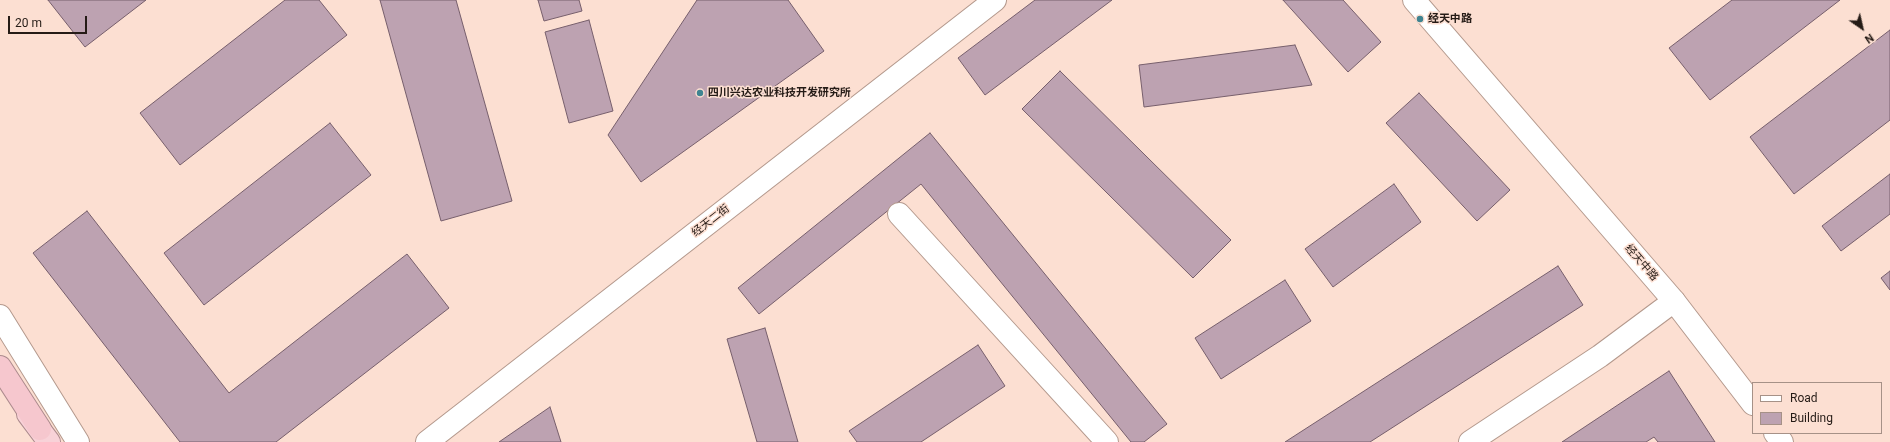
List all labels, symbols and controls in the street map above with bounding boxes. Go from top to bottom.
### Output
scale bar [10,8,89,34]
north arrow [1842,8,1882,48]
place label: 经天中路 [1428,12,1472,26]
marker: 经天中路 [1415,14,1425,24]
text: 20 m [15,16,42,30]
text: N [1862,31,1876,46]
place label: 四川兴达农业科技开发研究所 [708,86,851,100]
marker: 四川兴达农业科技开发研究所 [695,88,705,98]
street label: 经天二街 [690,202,732,240]
street label: 经天中路 [1622,242,1660,284]
legend [1752,382,1882,434]
text: Road [1790,391,1818,405]
text: Building [1790,411,1833,425]

